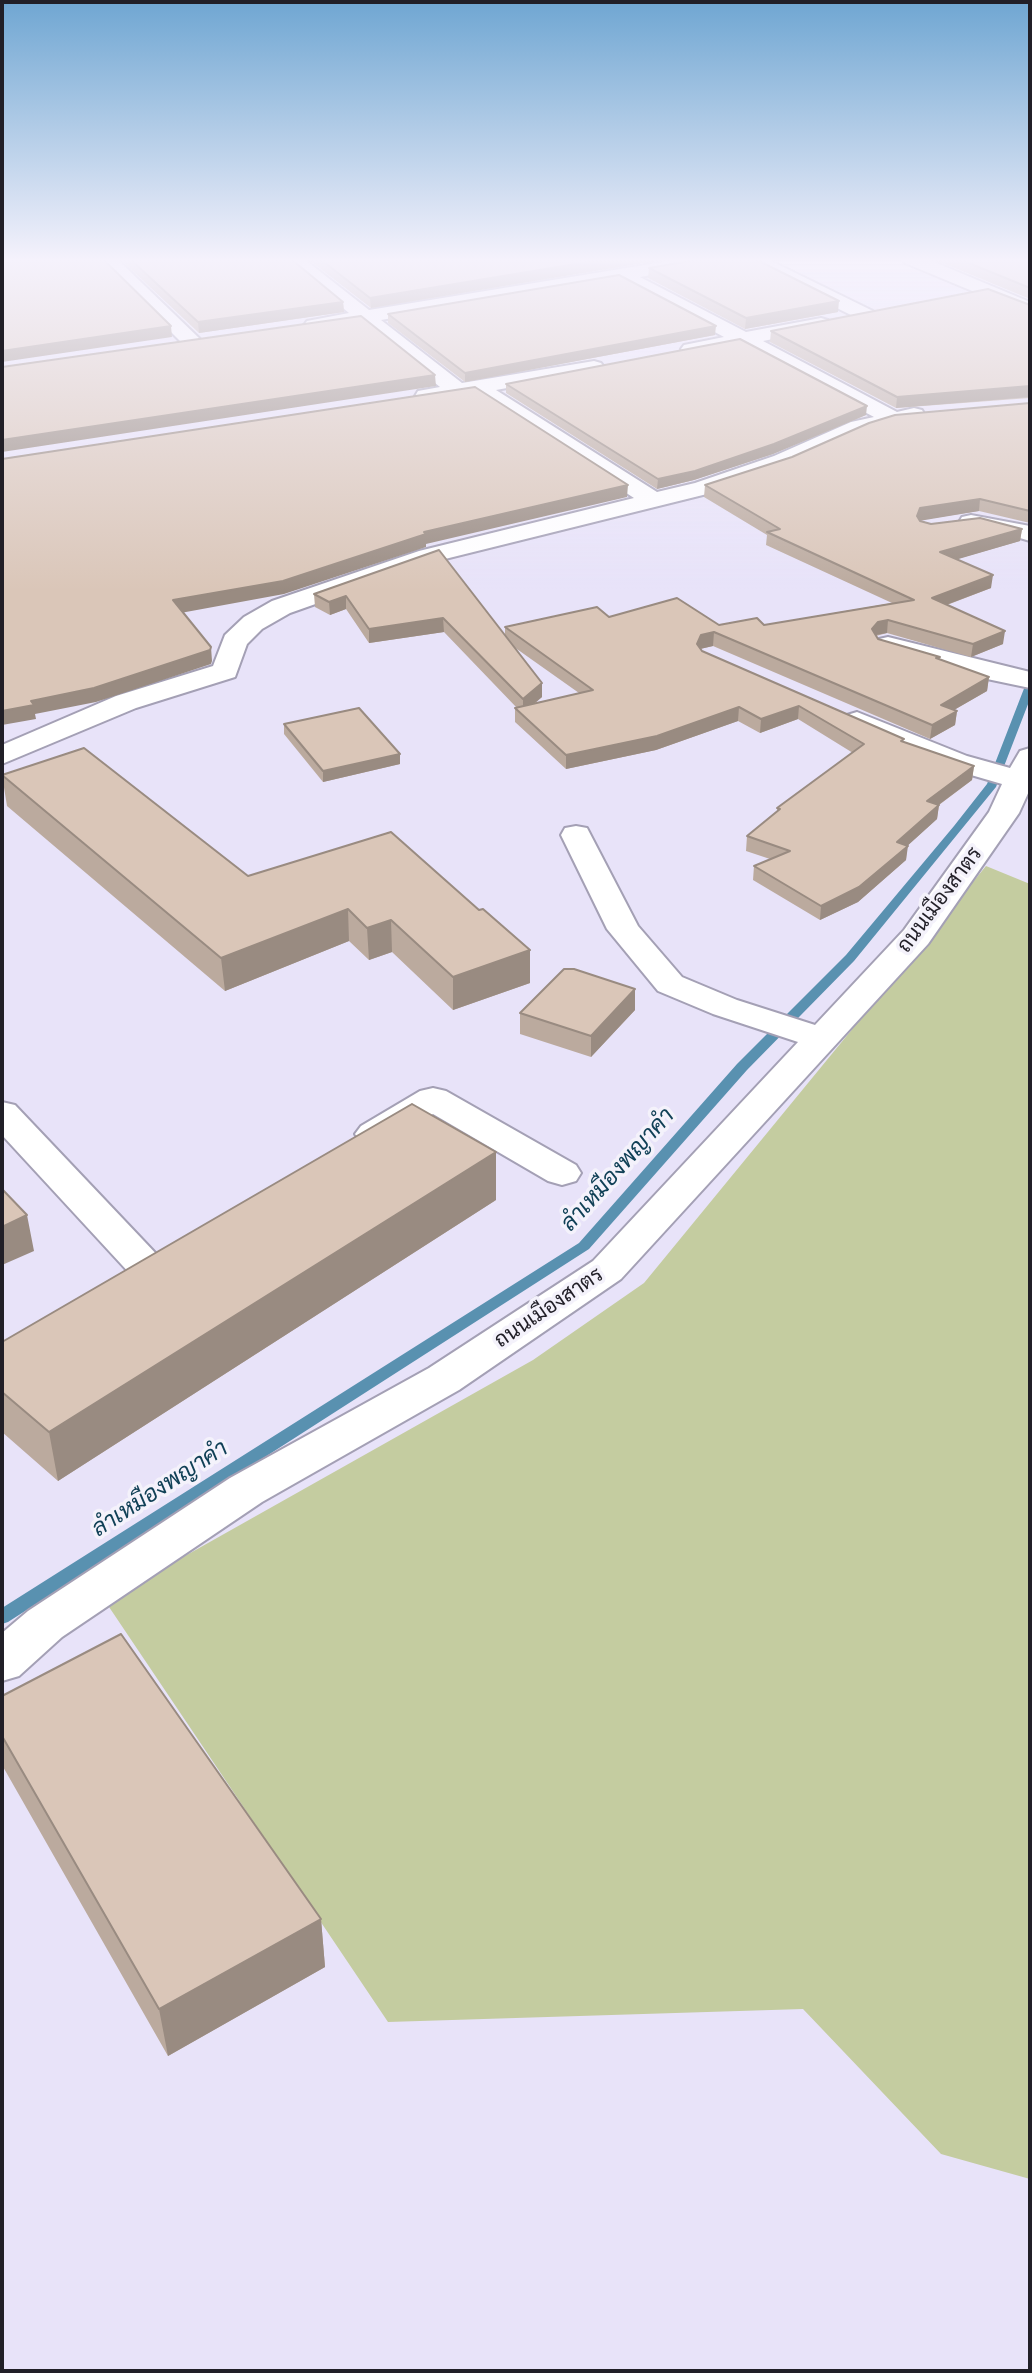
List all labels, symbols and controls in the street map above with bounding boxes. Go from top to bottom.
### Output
street label: ถนนเมืองสาตร [892,842,988,958]
water label: ลำเหมืองพญาคำ [556,1103,680,1237]
street label: ถนนเมืองสาตร [490,1262,608,1354]
water label: ลำเหมืองพญาคำ [87,1435,233,1543]

